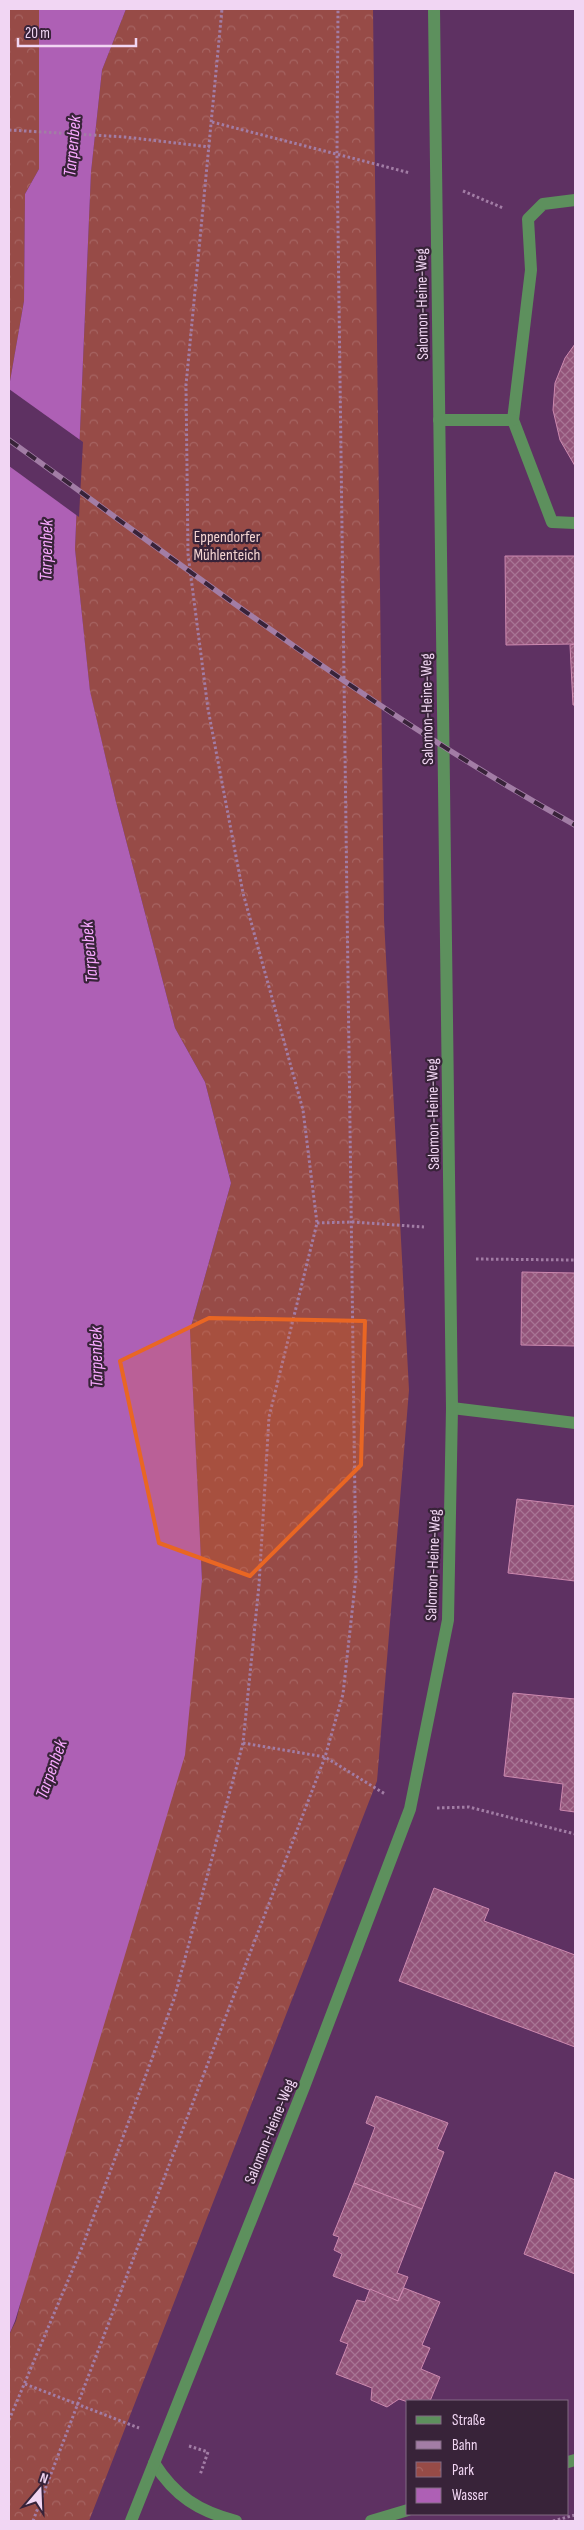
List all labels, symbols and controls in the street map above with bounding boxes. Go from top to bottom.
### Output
scale bar [18,15,135,47]
text: 20 m [25,24,50,43]
water label: Tarpenbek [59,113,86,177]
street label: Salomon-Heine-Weg [412,248,433,360]
water label: Tarpenbek [35,518,58,581]
park label: Eppendorfer Mühlenteich [194,528,261,565]
street label: Salomon-Heine-Weg [417,653,438,765]
water label: Tarpenbek [76,919,103,983]
street label: Salomon-Heine-Weg [423,1058,444,1170]
water label: Tarpenbek [85,1325,108,1388]
street label: Salomon-Heine-Weg [422,1509,445,1621]
water label: Tarpenbek [31,1736,72,1802]
street label: Salomon-Heine-Weg [241,2076,300,2187]
legend [406,2400,569,2515]
text: Straße [452,2411,485,2430]
text: Bahn [452,2436,477,2455]
text: Park [452,2461,474,2480]
north arrow [15,2465,65,2515]
text: N [38,2469,50,2487]
text: Wasser [452,2486,489,2505]

